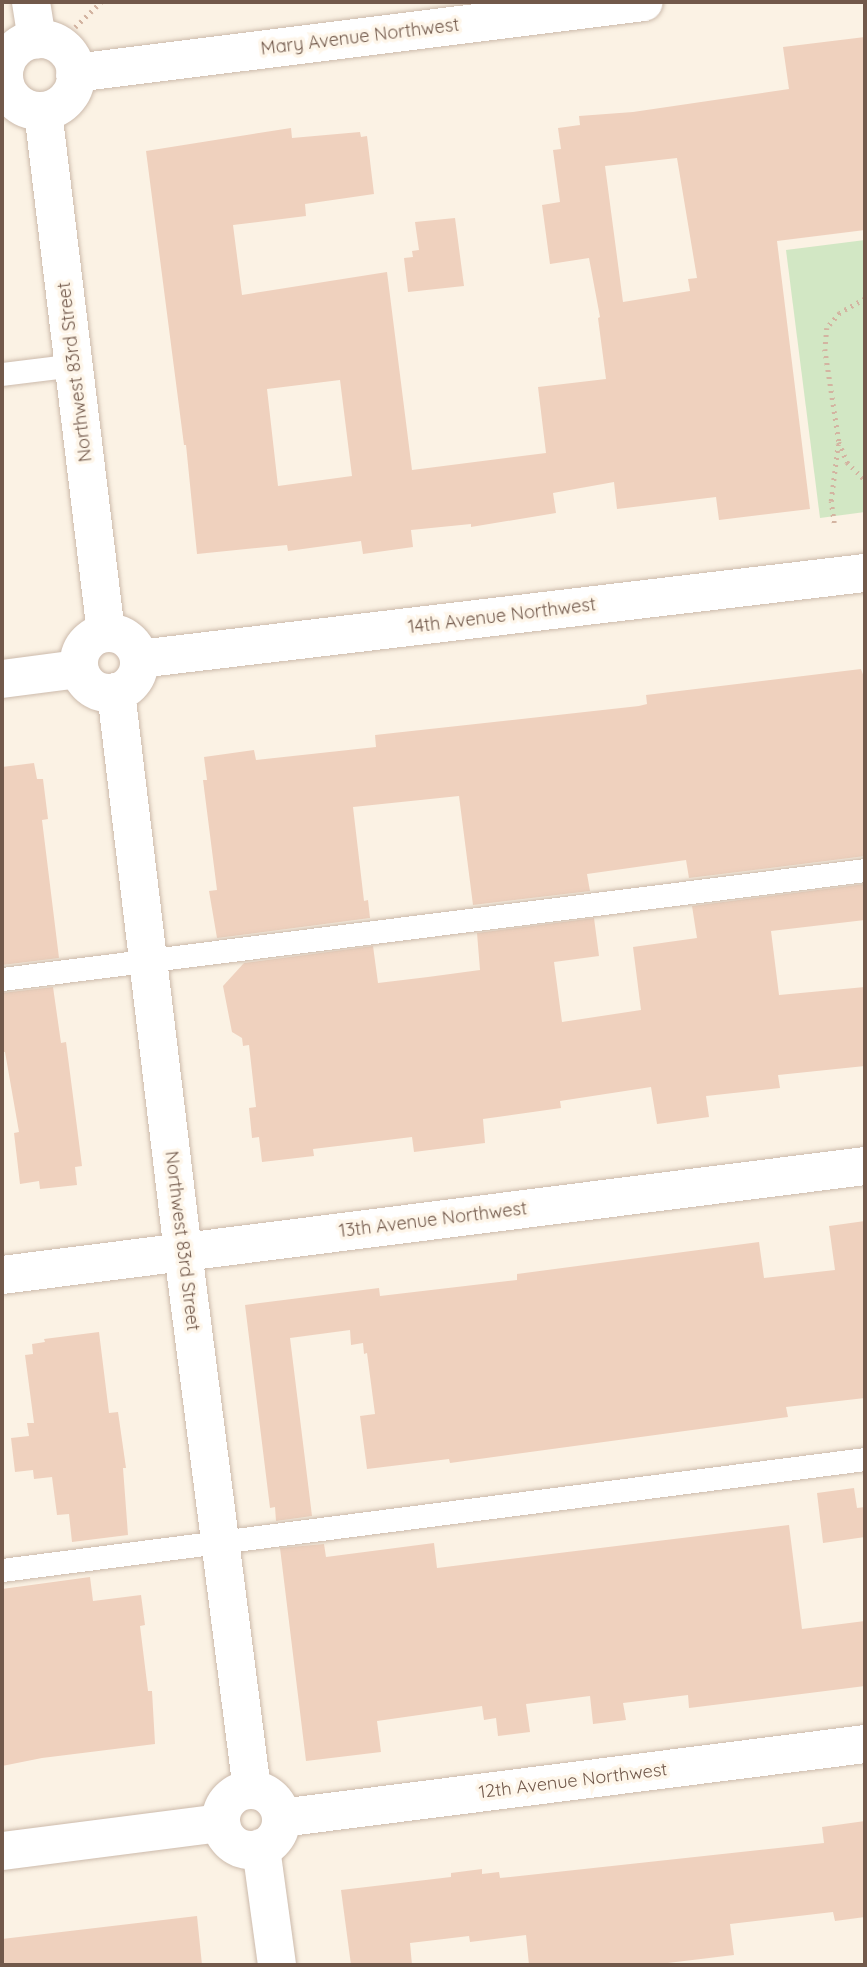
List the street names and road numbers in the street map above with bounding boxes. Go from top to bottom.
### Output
street label: Mary Avenue Northwest [260,14,460,60]
street label: Northwest 83rd Street [53,281,97,463]
street label: 14th Avenue Northwest [407,594,597,638]
street label: Northwest 83rd Street [160,1150,204,1332]
street label: 13th Avenue Northwest [338,1198,528,1242]
street label: 12th Avenue Northwest [477,1759,669,1803]

